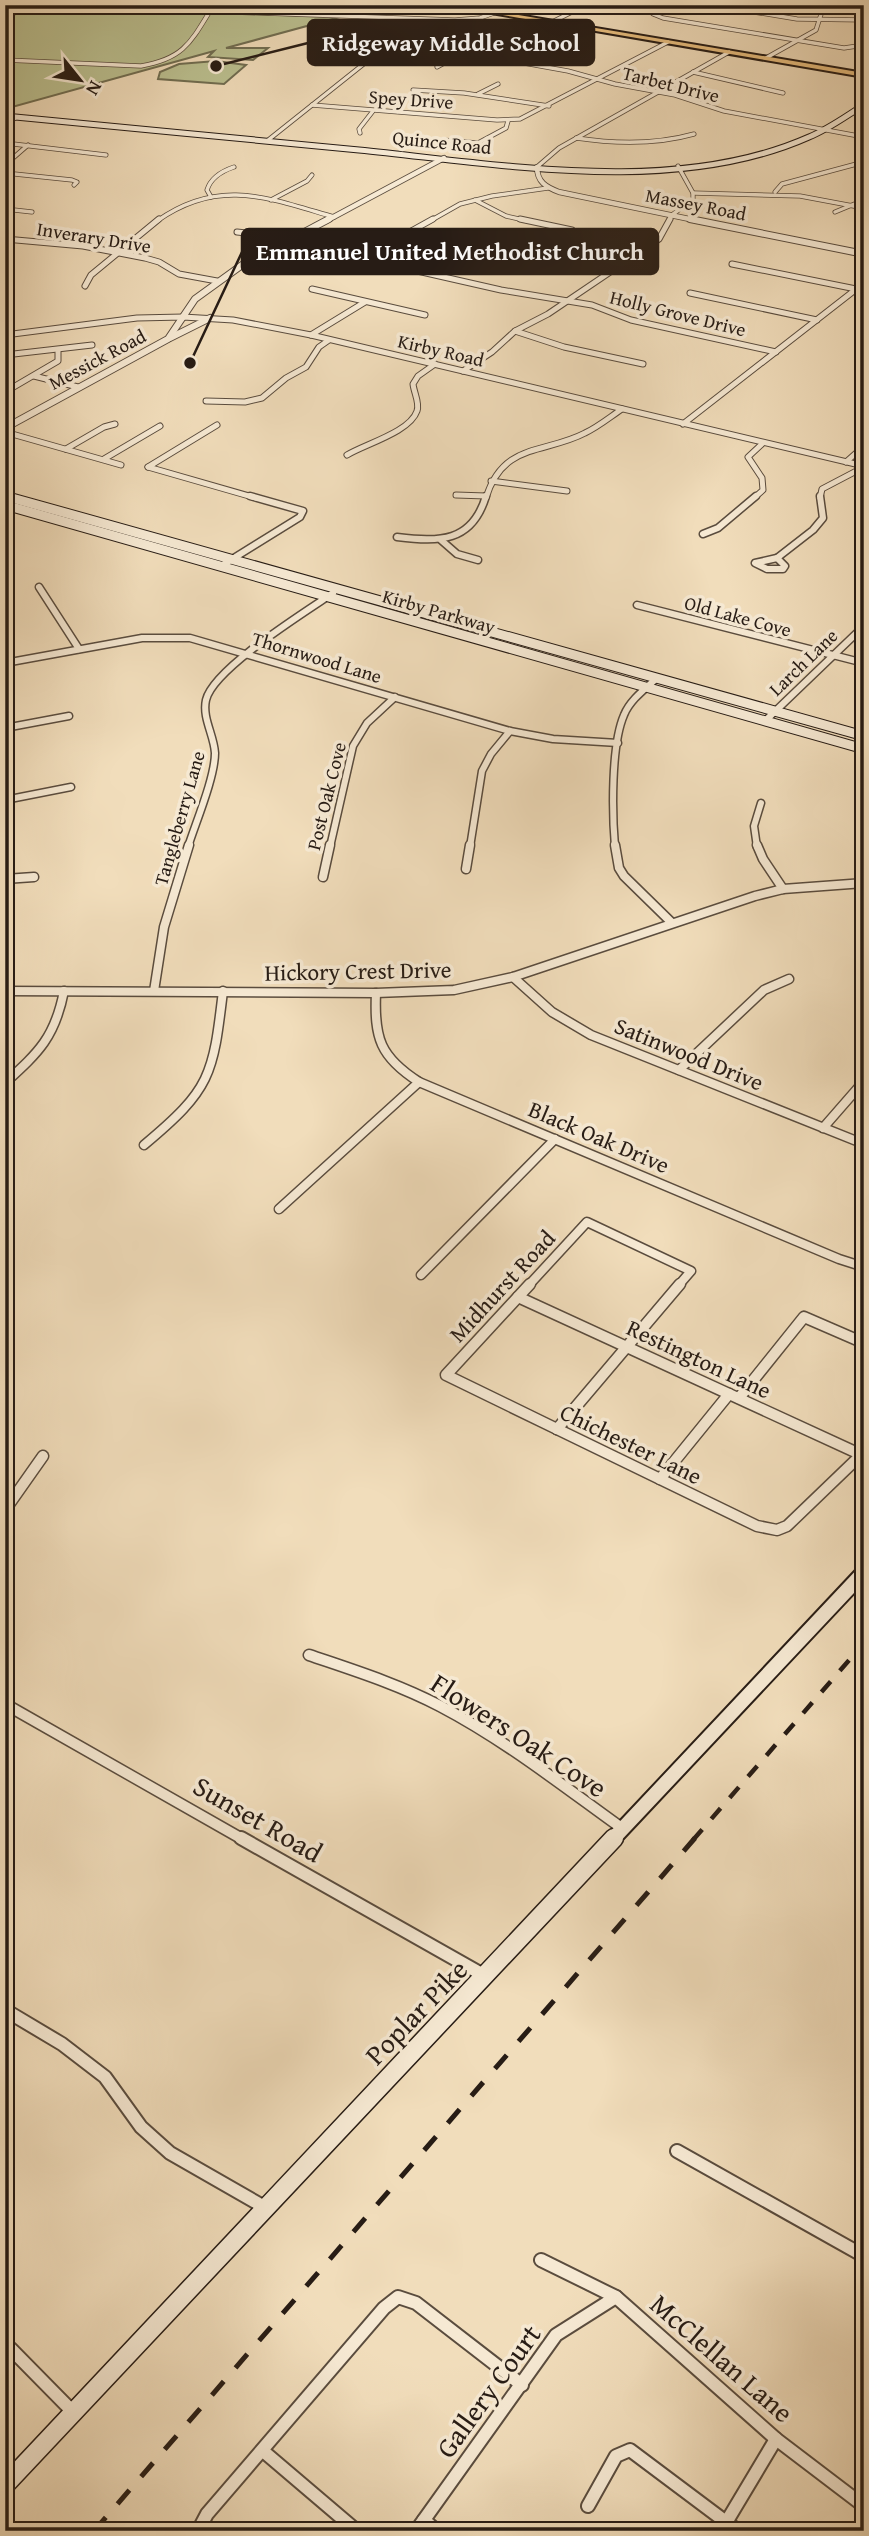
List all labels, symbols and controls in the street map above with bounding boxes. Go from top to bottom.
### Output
callout: Ridgeway Middle School [308,20,594,65]
text: Ridgeway Middle School [322,25,581,60]
north arrow [46,46,116,116]
street label: Tarbet Drive [620,58,722,110]
text: N [79,76,110,101]
street label: Spey Drive [368,82,454,116]
street label: Quince Road [391,123,494,161]
street label: Massey Road [643,181,750,228]
street label: Inverary Drive [35,214,153,260]
callout: Emmanuel United Methodist Church [242,229,658,274]
text: Emmanuel United Methodist Church [256,234,644,269]
street label: Holly Grove Drive [607,283,749,343]
street label: Messick Road [43,321,151,396]
street label: Kirby Road [395,326,488,374]
street label: Kirby Parkway [379,582,499,641]
street label: Old Lake Cove [682,588,795,644]
street label: Larch Lane [762,622,844,702]
street label: Thornwood Lane [249,624,385,690]
street label: Post Oak Cove [299,739,353,853]
street label: Tangleberry Lane [146,747,212,889]
street label: Hickory Crest Drive [264,952,452,989]
street label: Satinwood Drive [610,1009,769,1098]
street label: Black Oak Drive [524,1092,675,1181]
street label: Midhurst Road [441,1222,563,1349]
street label: Restington Lane [622,1311,777,1406]
street label: Chichester Lane [555,1395,708,1492]
street label: Flowers Oak Cove [423,1662,615,1807]
street label: Sunset Road [186,1765,331,1872]
street label: Poplar Pike [355,1950,477,2074]
street label: McClellan Lane [642,2284,803,2432]
street label: Gallery Court [425,2315,550,2466]

